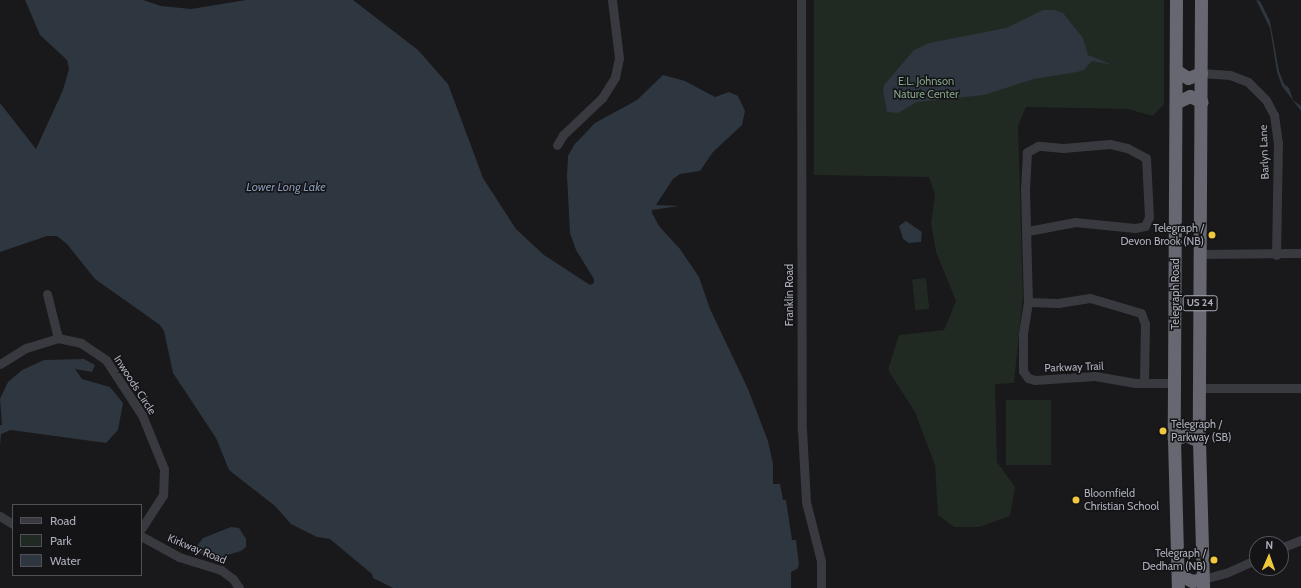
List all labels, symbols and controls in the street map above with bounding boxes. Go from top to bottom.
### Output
park label: E.L. Johnson Nature Center [894,75,958,101]
street label: Barlyn Lane [1256,124,1272,180]
water label: Lower Long Lake [246,180,326,194]
place label: Telegraph / Devon Brook (NB) [1120,222,1204,248]
marker: Telegraph / Devon Brook (NB) [1207,230,1217,240]
street label: Telegraph Road [1168,258,1182,330]
street label: Franklin Road [782,264,796,326]
road number: US 24 [1182,295,1218,311]
street label: Inwoods Circle [111,353,159,417]
street label: Parkway Trail [1044,359,1104,375]
place label: Telegraph / Parkway (SB) [1171,418,1231,444]
marker: Telegraph / Parkway (SB) [1158,426,1168,436]
place label: Bloomfield Christian School [1084,487,1159,513]
marker: Bloomfield Christian School [1071,495,1081,505]
legend [12,504,142,576]
text: Road [50,513,76,528]
street label: Kirkway Road [166,531,228,567]
text: Park [50,533,72,548]
north arrow [1249,536,1289,576]
text: N [1265,538,1274,552]
place label: Telegraph / Dedham (NB) [1142,547,1206,573]
text: Water [50,553,80,568]
marker: Telegraph / Dedham (NB) [1209,555,1219,565]

